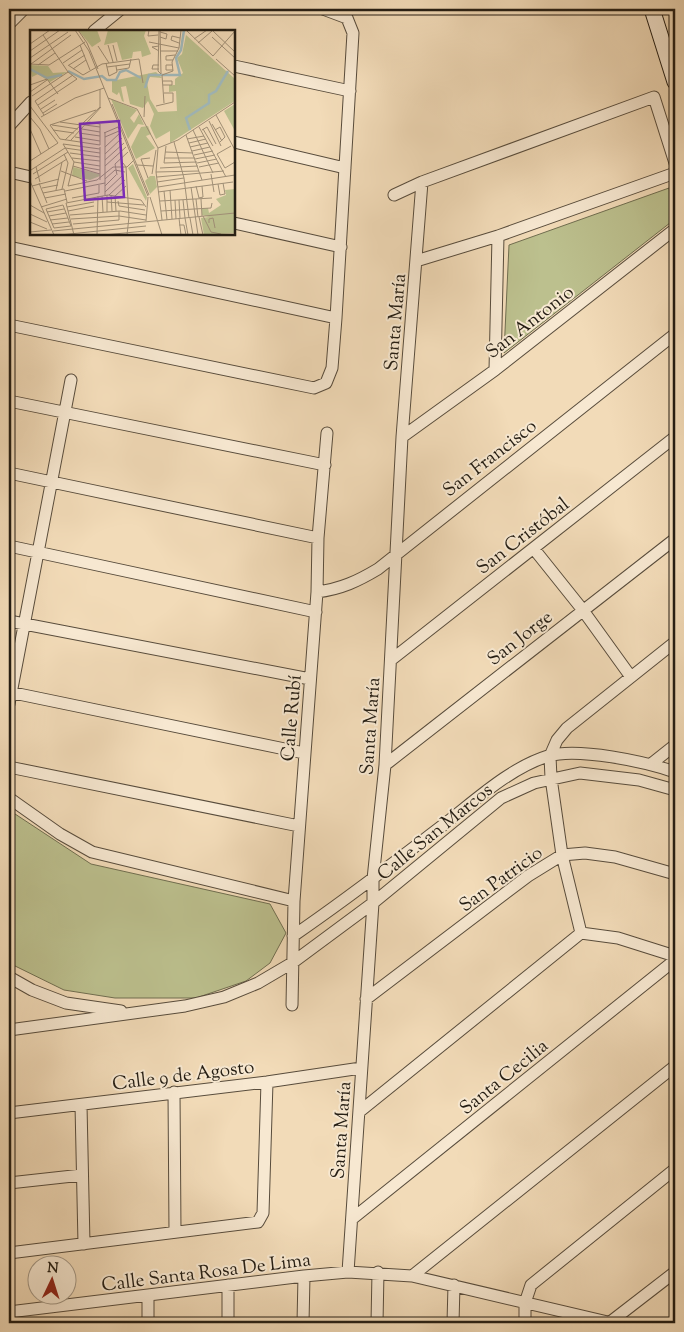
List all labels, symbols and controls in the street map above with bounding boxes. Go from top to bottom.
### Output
inset map [30,30,235,235]
street label: Santa María [379,272,414,372]
street label: San Antonio [481,280,580,366]
street label: San Francisco [438,414,543,504]
street label: San Cristóbal [471,492,576,582]
street label: San Jorge [482,605,559,673]
street label: Calle Rubí [275,674,310,763]
street label: Santa María [355,676,388,776]
street label: Calle San Marcos [372,778,499,888]
street label: San Patricio [454,840,549,920]
street label: Santa Cecilia [454,1033,555,1122]
street label: Calle 9 de Agosto [111,1054,256,1099]
street label: Santa María [326,1080,359,1180]
street label: Calle Santa Rosa De Lima [100,1247,313,1300]
north arrow [28,1254,78,1304]
text: N [46,1259,59,1279]

